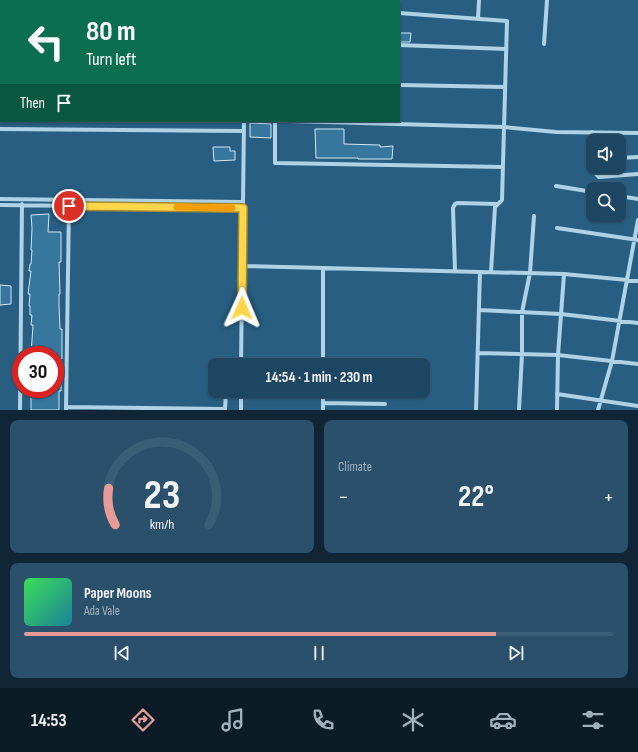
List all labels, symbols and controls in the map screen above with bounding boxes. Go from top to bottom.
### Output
text: 80 m [86,15,135,48]
icon: left [20,16,72,68]
text: Turn left [86,49,137,70]
icon: arrive [53,92,75,114]
text: Then [20,94,45,113]
map controls [586,134,626,222]
button: sound [586,134,626,174]
button: search [586,182,626,222]
pin [52,189,86,223]
icon: arrive [58,195,80,217]
position arrow [221,287,263,329]
speed limit sign: 30 [12,346,64,398]
text: 14:54 · 1 min · 230 m [265,368,373,387]
text: Climate [338,459,372,475]
text: 23 [144,470,180,519]
text: 22° [458,479,494,515]
text: − [338,484,349,511]
text: + [603,484,614,511]
text: km/h [150,515,174,532]
text: Paper Moons [84,584,152,603]
text: Ada Vale [84,603,120,619]
icon: previous [111,642,133,664]
icon: pause [308,642,330,664]
icon: next [505,642,527,664]
icon: directions [129,706,157,734]
icon: music [219,706,247,734]
icon: phone [309,706,337,734]
icon: climate [399,706,427,734]
icon: car [489,706,517,734]
icon: filters [579,706,607,734]
text: 14:53 [31,710,67,731]

